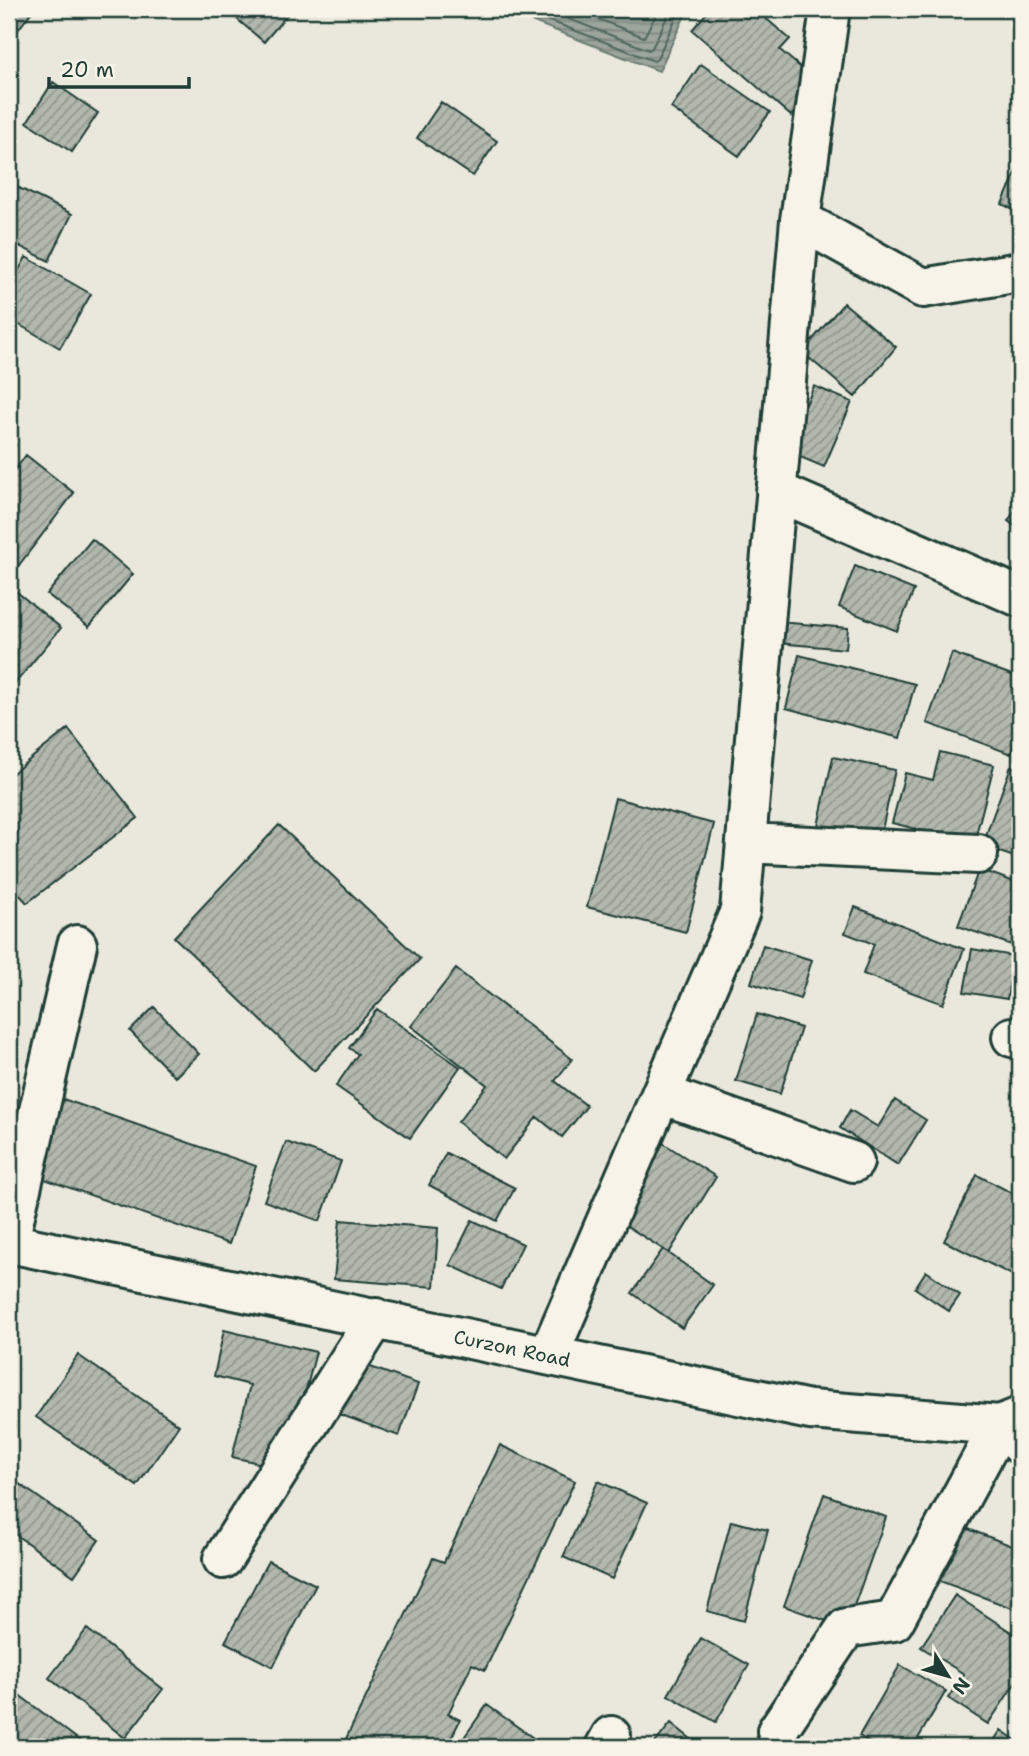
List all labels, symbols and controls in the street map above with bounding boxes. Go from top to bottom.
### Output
scale bar [49,46,189,90]
text: 20 m [60,56,114,84]
street label: Curzon Road [452,1324,573,1372]
north arrow [914,1640,984,1710]
text: N [947,1672,976,1699]

